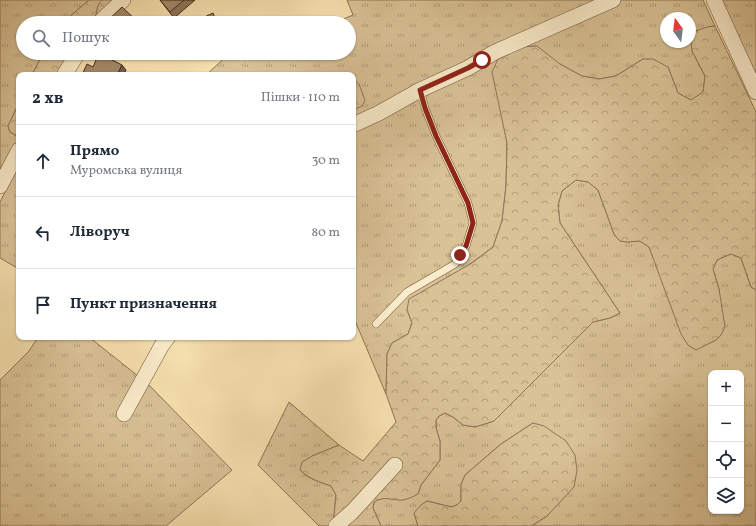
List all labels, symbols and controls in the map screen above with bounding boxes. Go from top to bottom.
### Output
north arrow [660,12,696,48]
search box [16,16,356,60]
icon: search [30,27,52,49]
text: Пошук [62,28,110,49]
route start [473,51,491,69]
text: 2 хв [32,87,64,110]
text: Пішки · 110 m [261,89,340,107]
text: Прямо [70,141,119,162]
icon: ahead [32,150,54,172]
text: 30 m [312,152,340,170]
text: Муромська вулиця [70,162,182,180]
icon: left [32,222,54,244]
text: Ліворуч [70,222,130,243]
text: 80 m [311,224,340,242]
route end [451,246,469,264]
icon: arrive [32,294,54,316]
text: Пункт призначення [70,294,217,315]
map controls [708,370,744,514]
button: + [708,370,744,406]
button: − [708,406,744,442]
button: locate [708,442,744,478]
button: layers [708,478,744,514]

